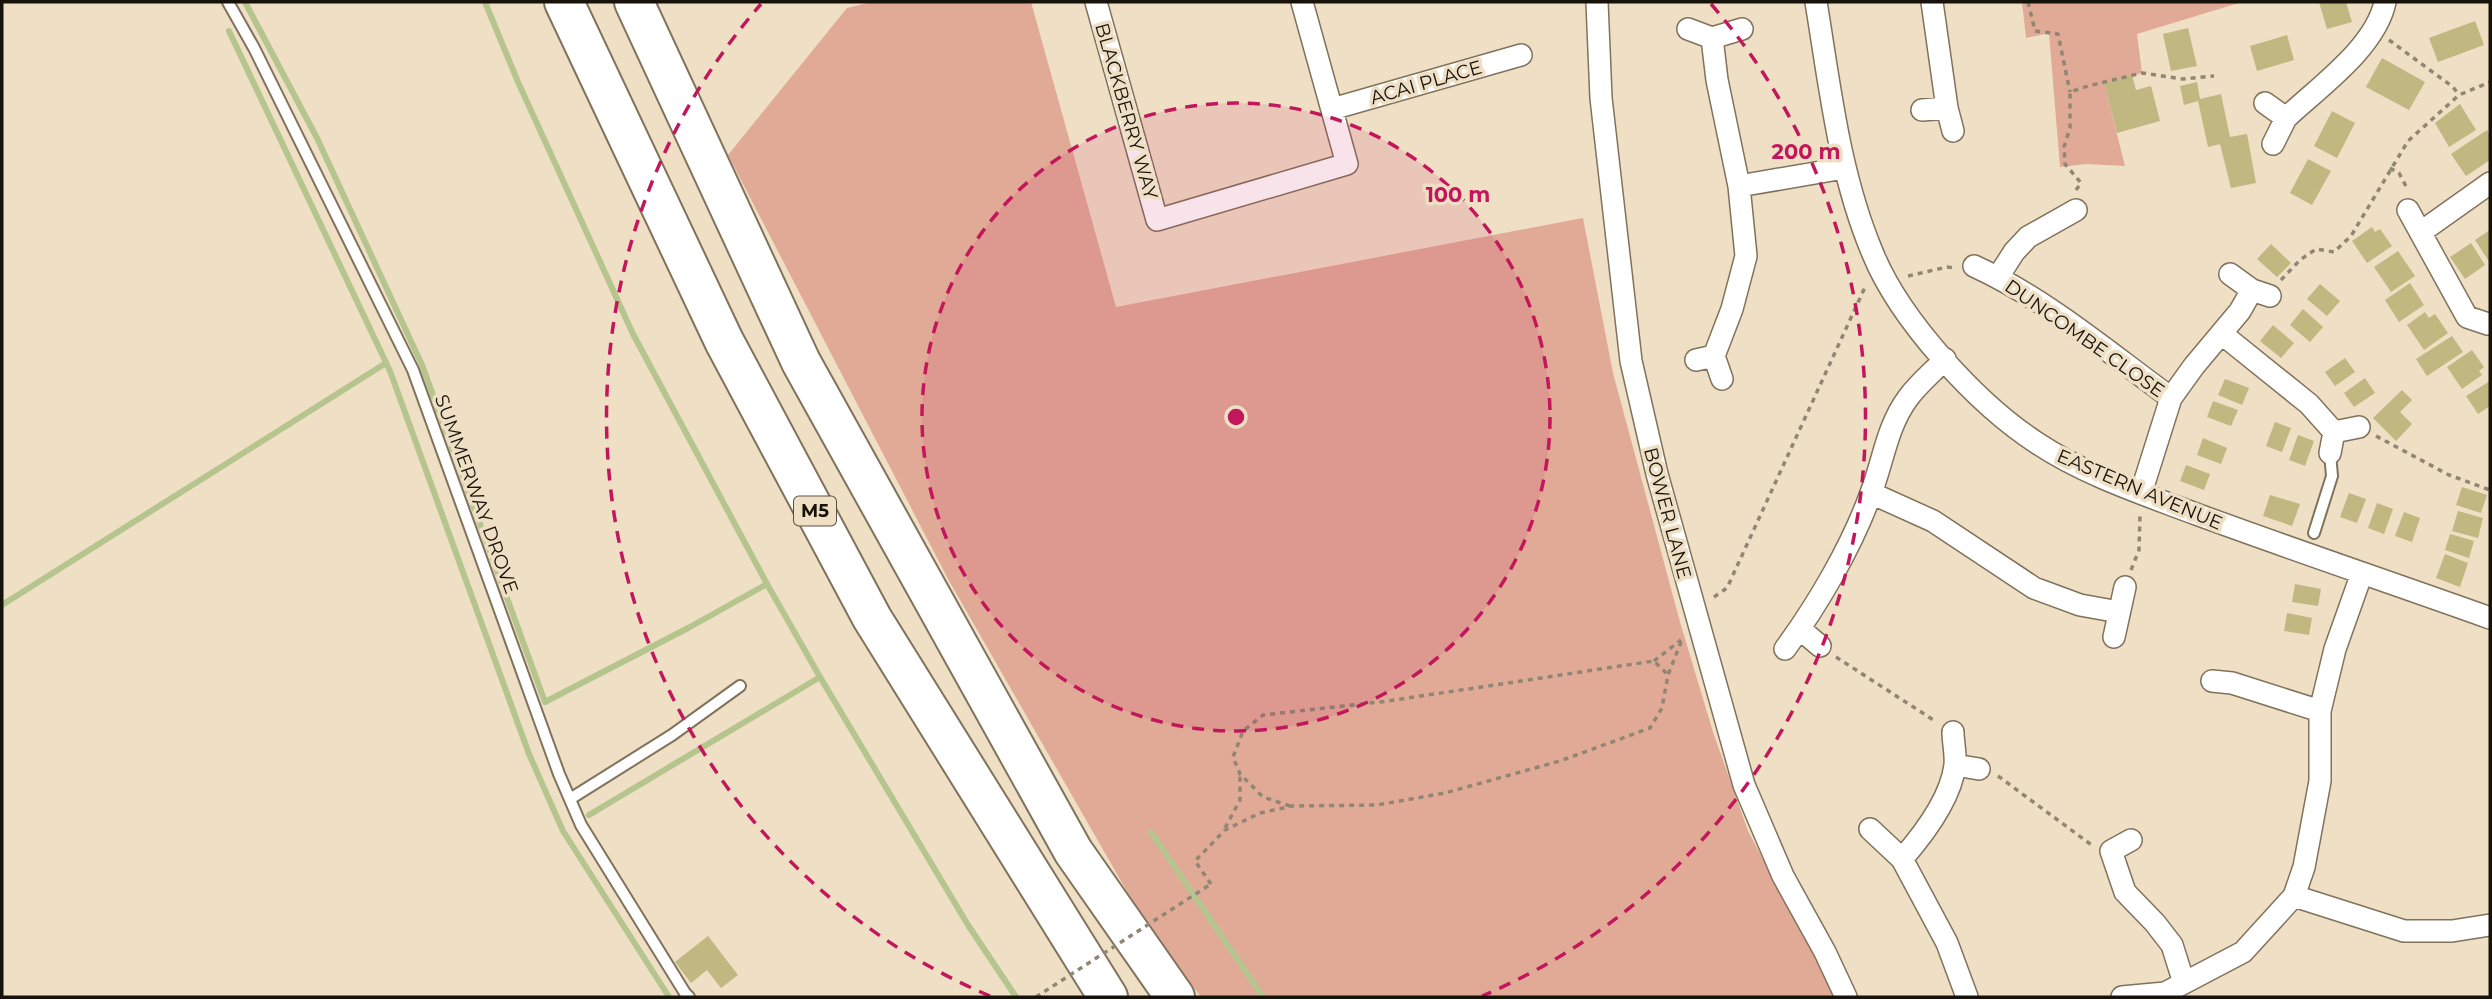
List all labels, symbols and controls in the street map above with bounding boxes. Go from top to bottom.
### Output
street label: BLACKBERRY WAY [1090,20,1163,203]
street label: ACAI PLACE [1368,56,1485,109]
text: 200 m [1772,139,1840,164]
text: 100 m [1426,182,1490,207]
street label: DUNCOMBE CLOSE [2000,275,2169,402]
street label: SUMMERWAY DROVE [430,391,523,597]
centre of rings [1224,405,1248,429]
street label: EASTERN AVENUE [2054,444,2226,535]
street label: BOWER LANE [1639,445,1696,581]
road number: M5 [794,496,836,526]

